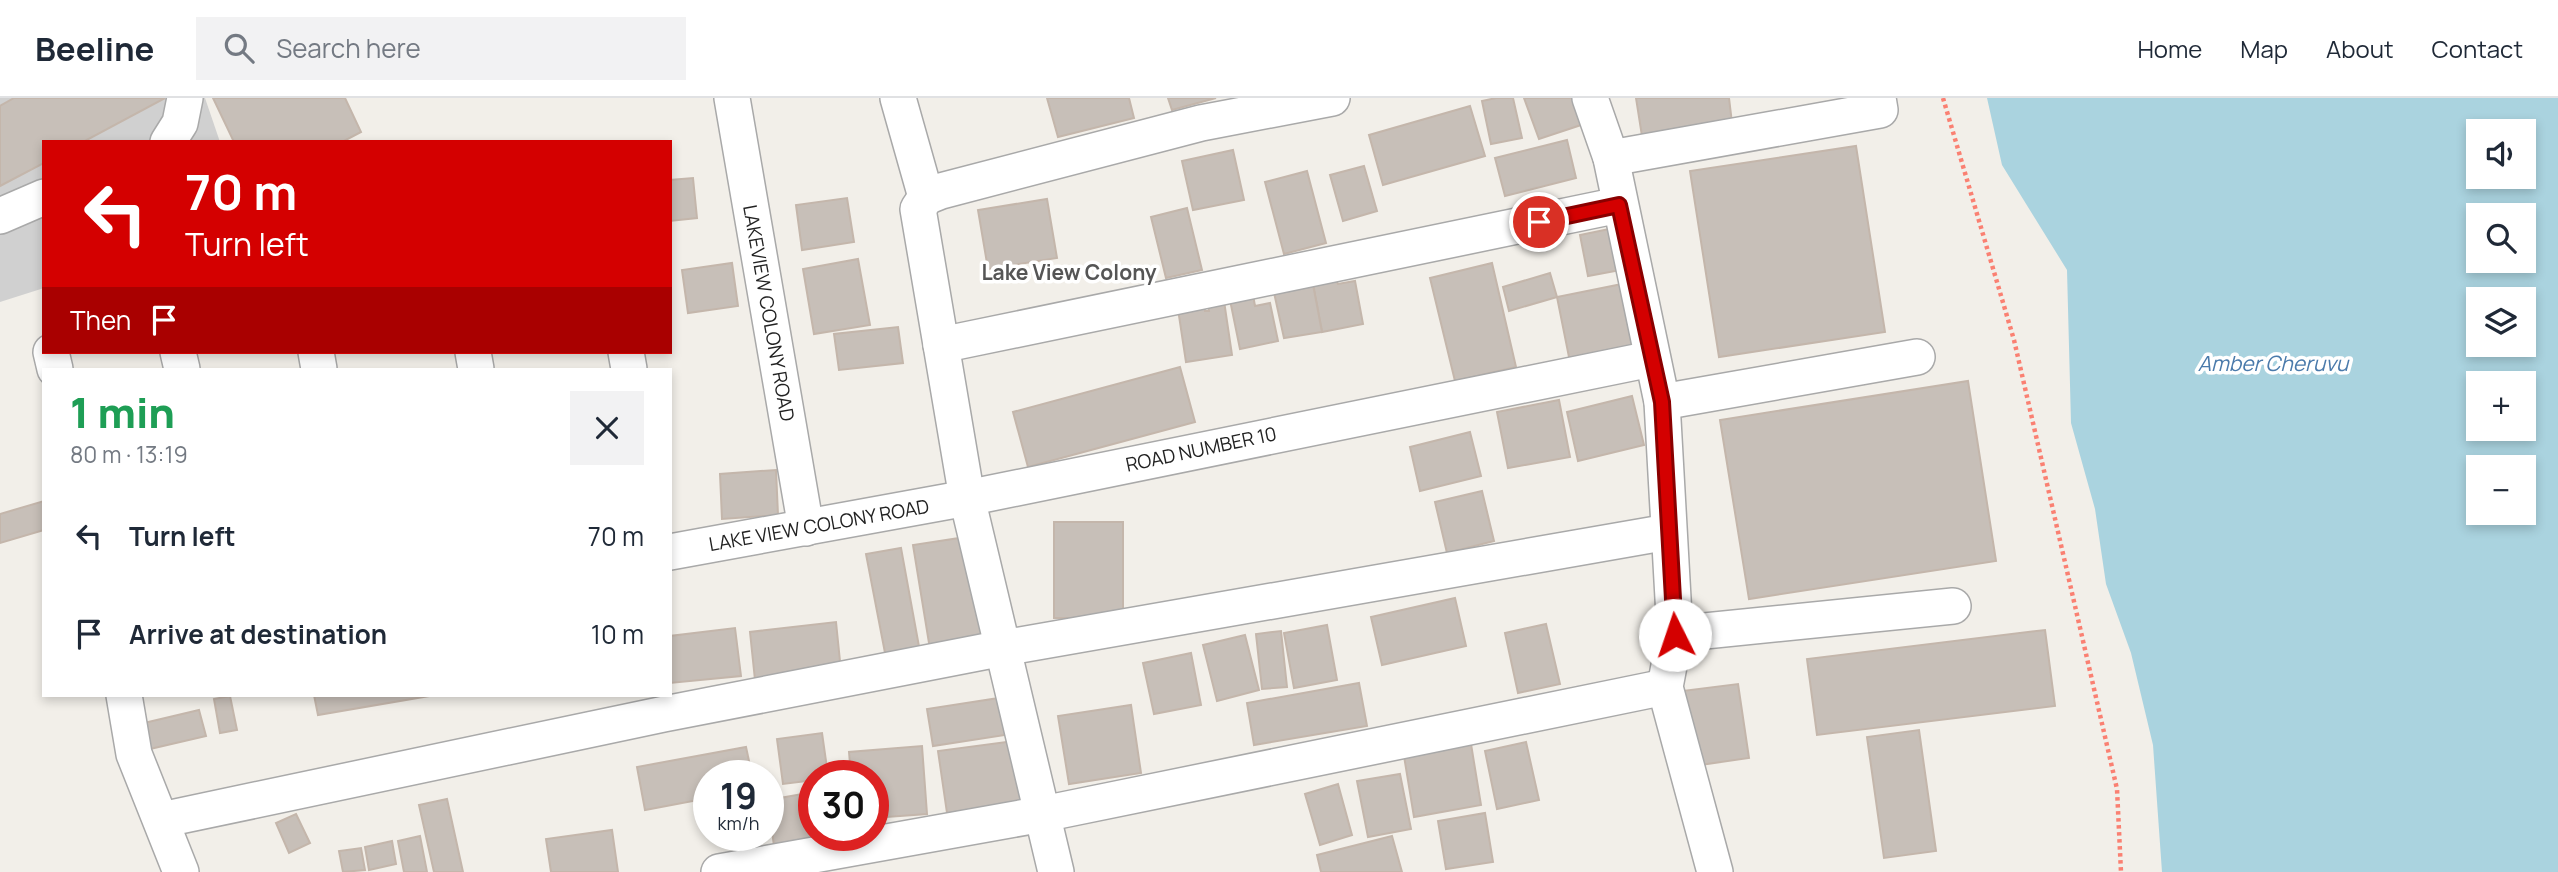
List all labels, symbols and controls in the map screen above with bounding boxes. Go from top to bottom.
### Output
search box [196,17,686,80]
text: Beeline [35,26,154,71]
icon: search [220,29,258,67]
text: Search here [276,30,421,66]
text: Home [2137,32,2202,65]
text: Map [2240,32,2288,65]
text: About [2326,32,2394,65]
text: Contact [2432,32,2523,65]
map controls [2466,119,2536,525]
button: sound [2466,119,2536,189]
text: 70 m [185,158,297,225]
icon: left [70,168,161,259]
pin [1509,192,1569,252]
street label: LAKEVIEW COLONY ROAD [737,203,801,423]
icon: arrive [1520,203,1558,241]
button: search [2466,203,2536,273]
text: Turn left [185,222,309,266]
district label: Lake View Colony [981,258,1157,286]
button: layers [2466,287,2536,357]
icon: arrive [145,301,183,339]
text: Then [70,302,131,338]
water label: Amber Cheruvu [2198,349,2350,377]
button: + [2466,371,2536,441]
text: 1 min [70,383,175,441]
button: close [570,391,644,465]
street label: ROAD NUMBER 10 [1123,420,1279,478]
text: 80 m · 13:19 [70,438,188,470]
button: − [2466,455,2536,525]
street label: LAKE VIEW COLONY ROAD [707,493,931,557]
icon: left [70,517,108,555]
text: Turn left [129,518,236,554]
text: 70 m [588,518,644,554]
position arrow [1638,598,1712,672]
icon: arrive [70,615,108,653]
text: Arrive at destination [129,616,387,652]
text: 10 m [591,616,644,652]
speed limit sign: 30 [798,760,889,851]
text: 19 [720,772,757,820]
text: km/h [718,811,759,835]

